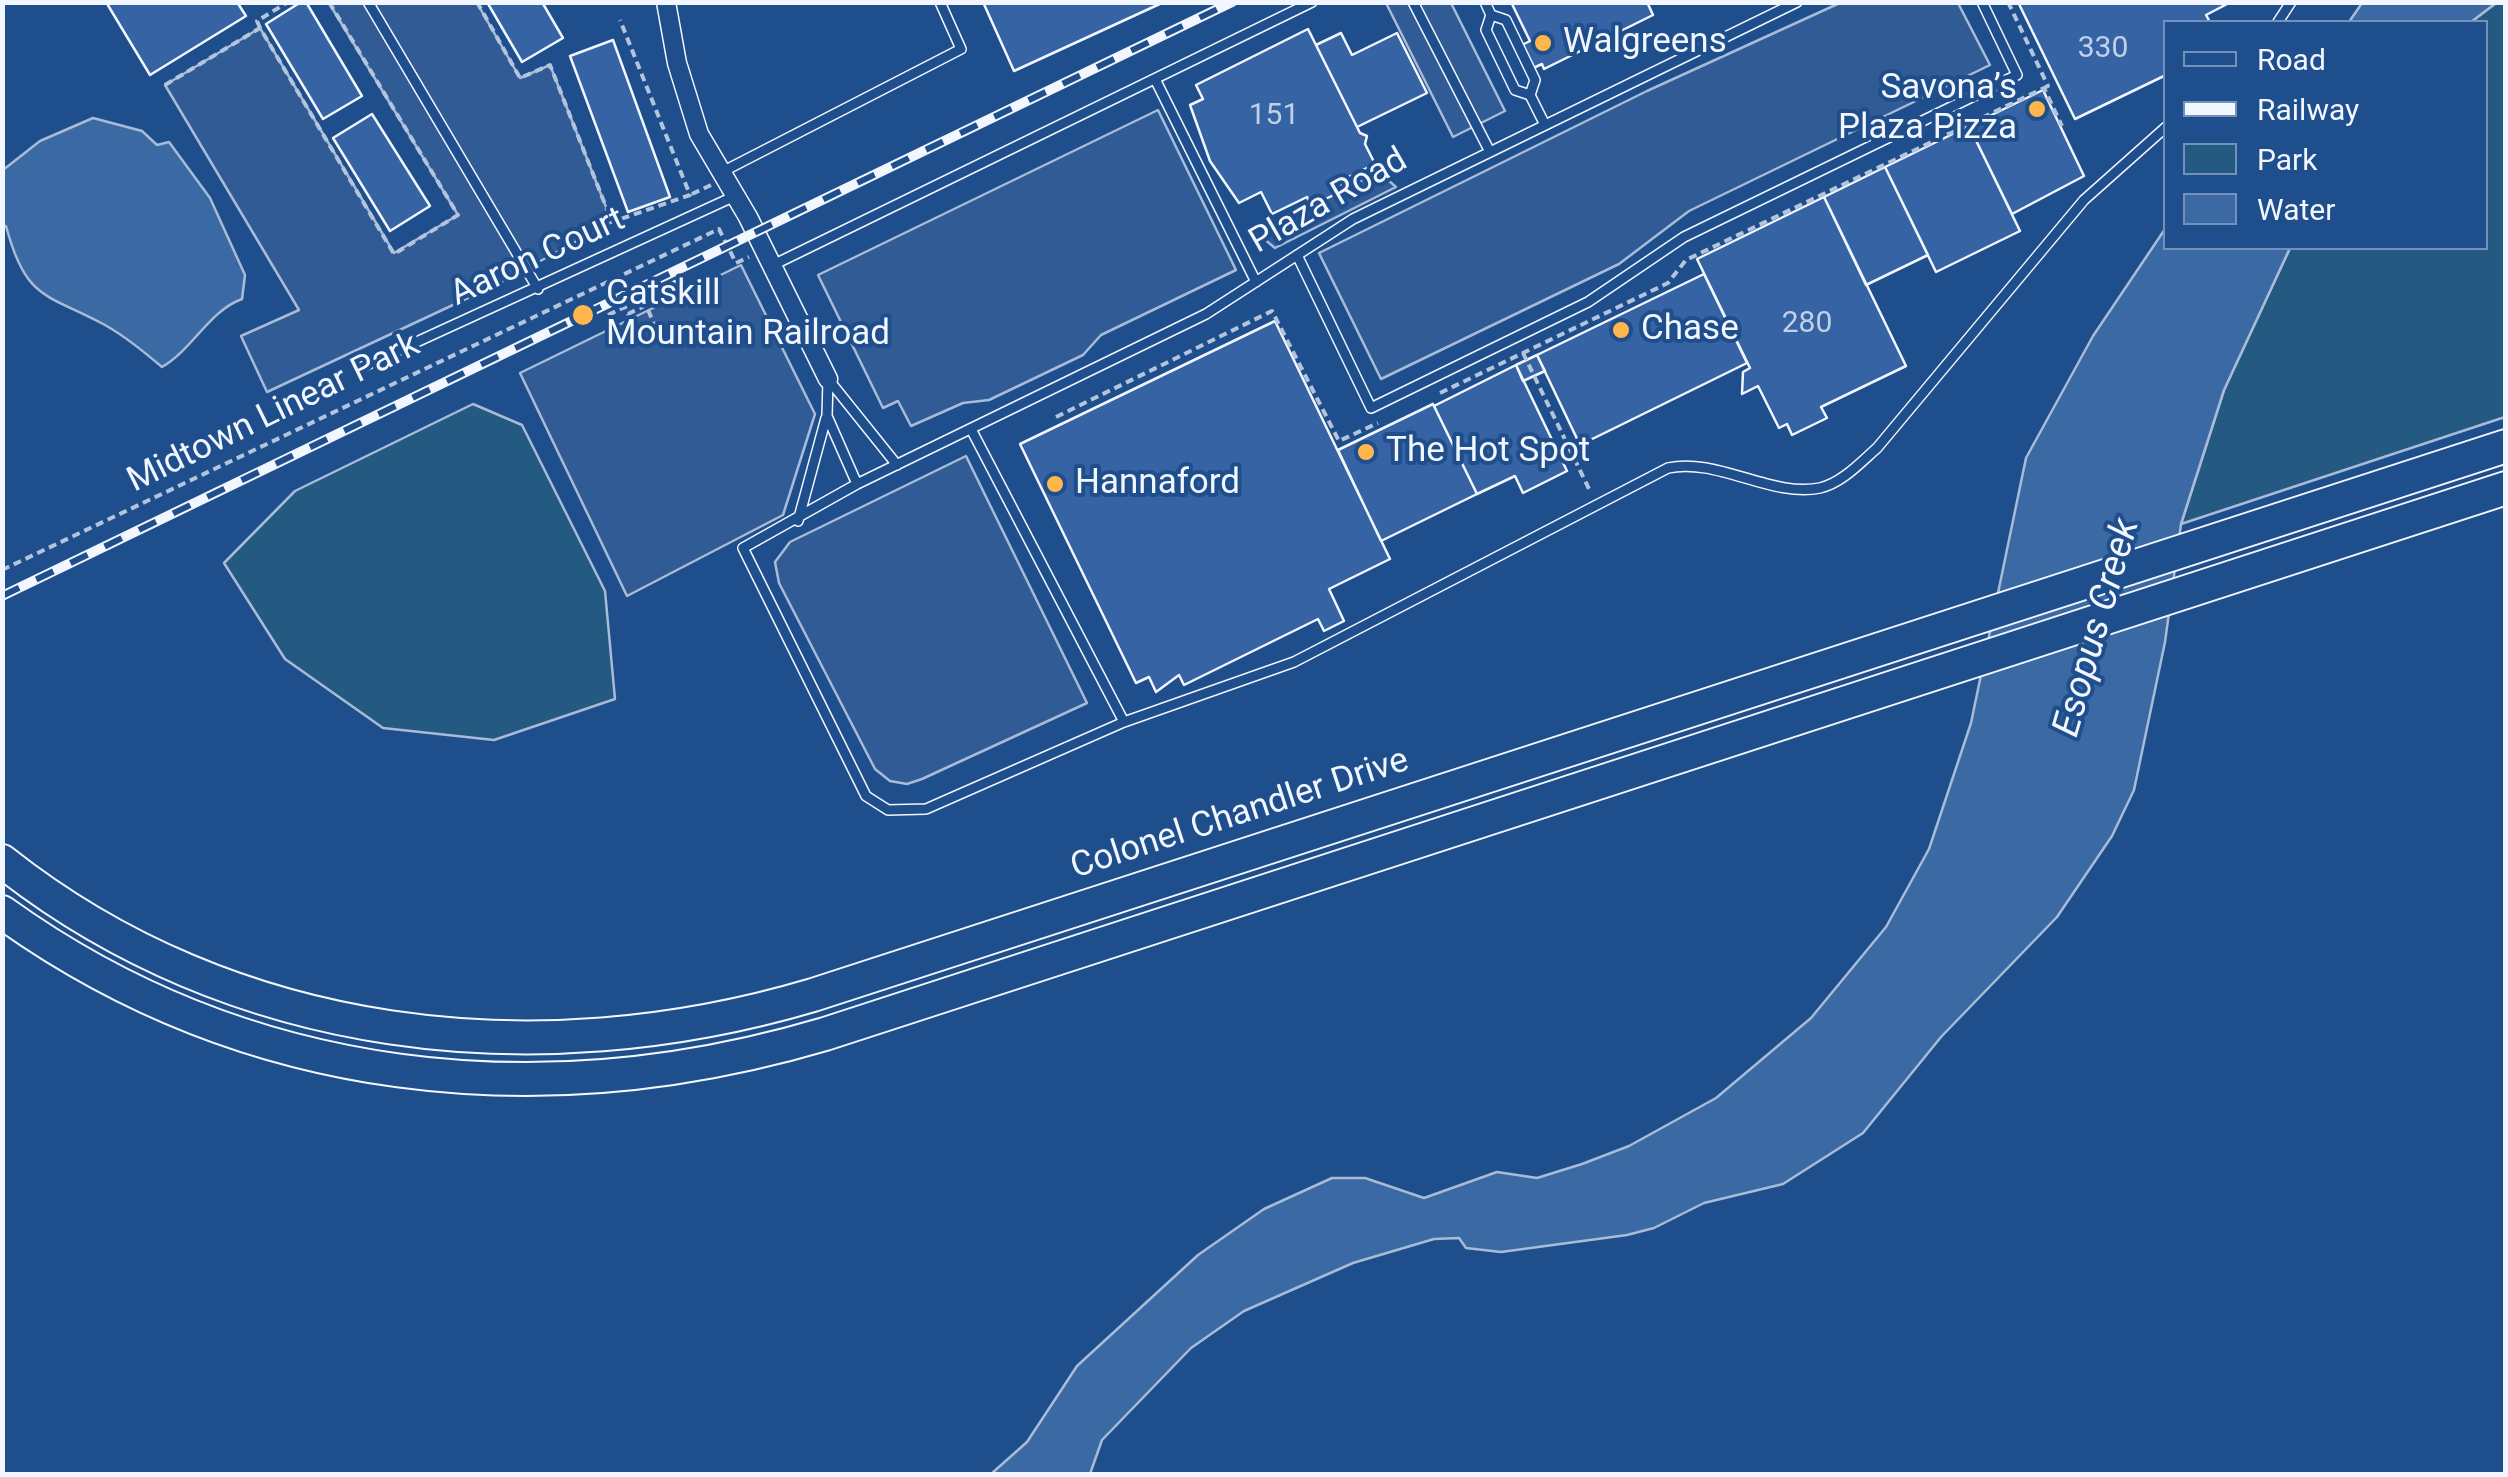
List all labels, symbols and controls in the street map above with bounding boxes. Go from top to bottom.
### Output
legend [2163,20,2488,250]
place label: Walgreens [1563,22,1727,64]
house number: 330 [2078,31,2128,67]
marker: Walgreens [1532,32,1554,54]
text: Road [2257,42,2326,77]
place label: Savona’s Plaza Pizza [1838,68,2017,150]
text: Railway [2257,92,2359,127]
house number: 151 [1249,98,1299,134]
marker: Savona’s Plaza Pizza [2026,98,2048,120]
street label: Plaza Road [1243,140,1415,264]
text: Park [2257,142,2317,177]
text: Water [2257,192,2335,227]
street label: Aaron Court [444,199,632,317]
place label: Catskill Mountain Railroad [606,274,890,356]
marker: Catskill Mountain Railroad [570,302,596,328]
house number: 280 [1782,306,1832,342]
place label: Chase [1641,309,1739,351]
marker: Chase [1610,319,1632,341]
street label: Midtown Linear Park [121,325,427,503]
place label: The Hot Spot [1386,431,1590,473]
marker: The Hot Spot [1355,441,1377,463]
place label: Hannaford [1075,463,1240,505]
marker: Hannaford [1044,473,1066,495]
water label: Esopus Creek [2045,514,2151,742]
street label: Colonel Chandler Drive [1066,741,1414,889]

